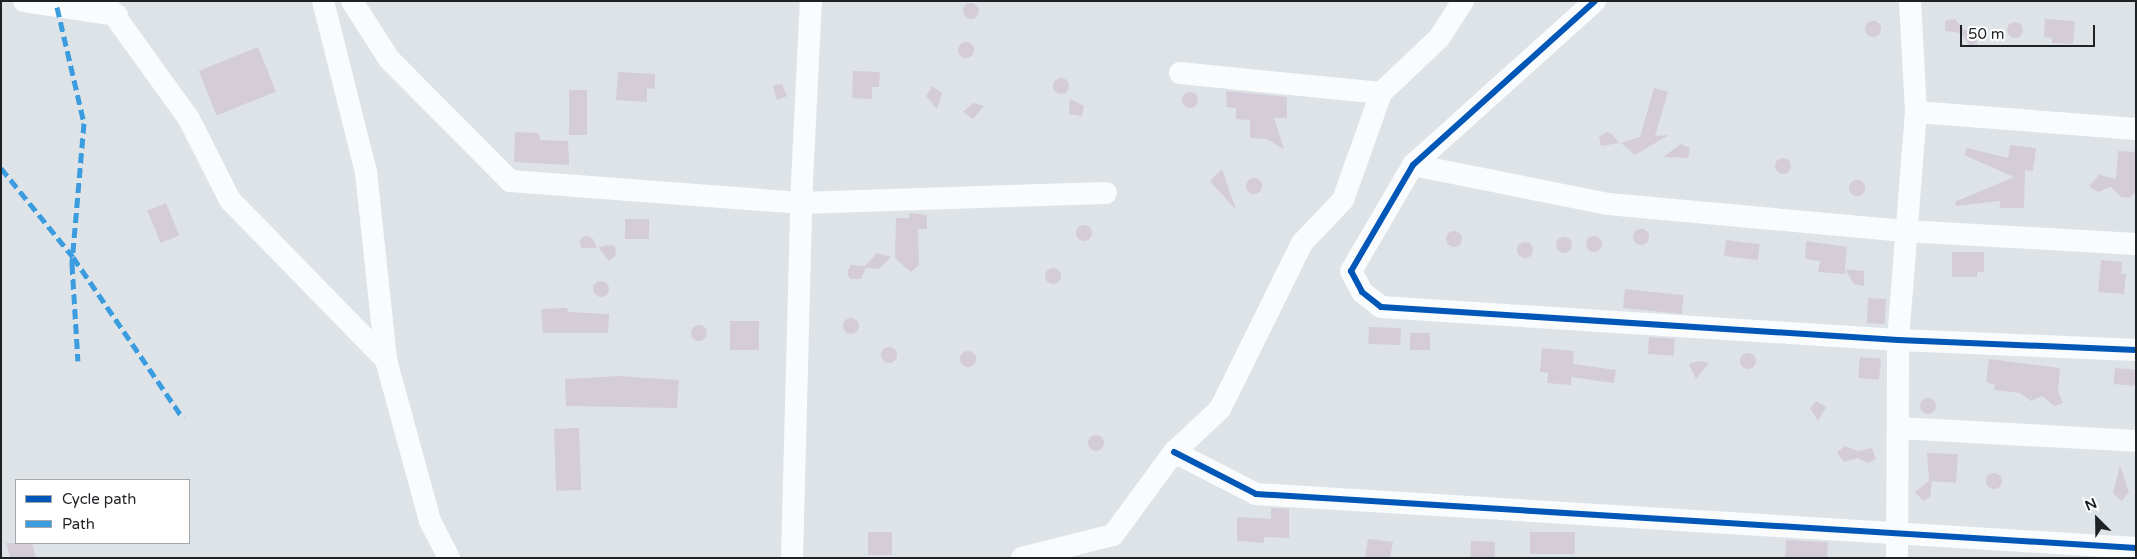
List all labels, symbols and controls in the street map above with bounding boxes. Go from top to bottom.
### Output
scale bar [1962,15,2097,47]
text: 50 m [1968,25,2005,43]
legend [15,479,190,544]
text: Cycle path [62,490,136,508]
north arrow [2072,494,2122,544]
text: N [2082,495,2099,515]
text: Path [62,515,95,533]

